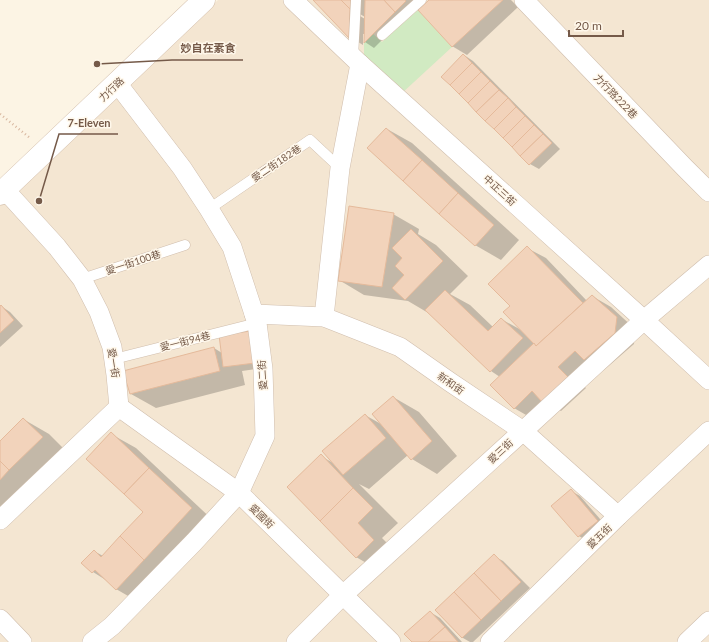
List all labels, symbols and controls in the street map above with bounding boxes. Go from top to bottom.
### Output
scale bar [569,12,623,38]
text: 20 m [575,18,602,33]
callout: 妙自在素食 [172,37,243,60]
text: 妙自在素食 [181,41,236,54]
street label: 力行路222巷 [592,71,640,121]
street label: 力行路 [96,74,126,104]
callout: 7-Eleven [59,111,118,134]
text: 7-Eleven [68,116,110,129]
street label: 愛二街182巷 [249,142,303,184]
street label: 中正三街 [481,172,519,208]
street label: 愛一街100巷 [104,247,162,277]
street label: 愛一街94巷 [159,329,211,353]
street label: 愛一街 [106,347,122,379]
street label: 愛二街 [255,360,269,390]
street label: 新和街 [435,369,467,397]
street label: 愛三街 [485,436,515,466]
street label: 愛國街 [247,501,277,531]
street label: 愛五街 [584,521,614,551]

